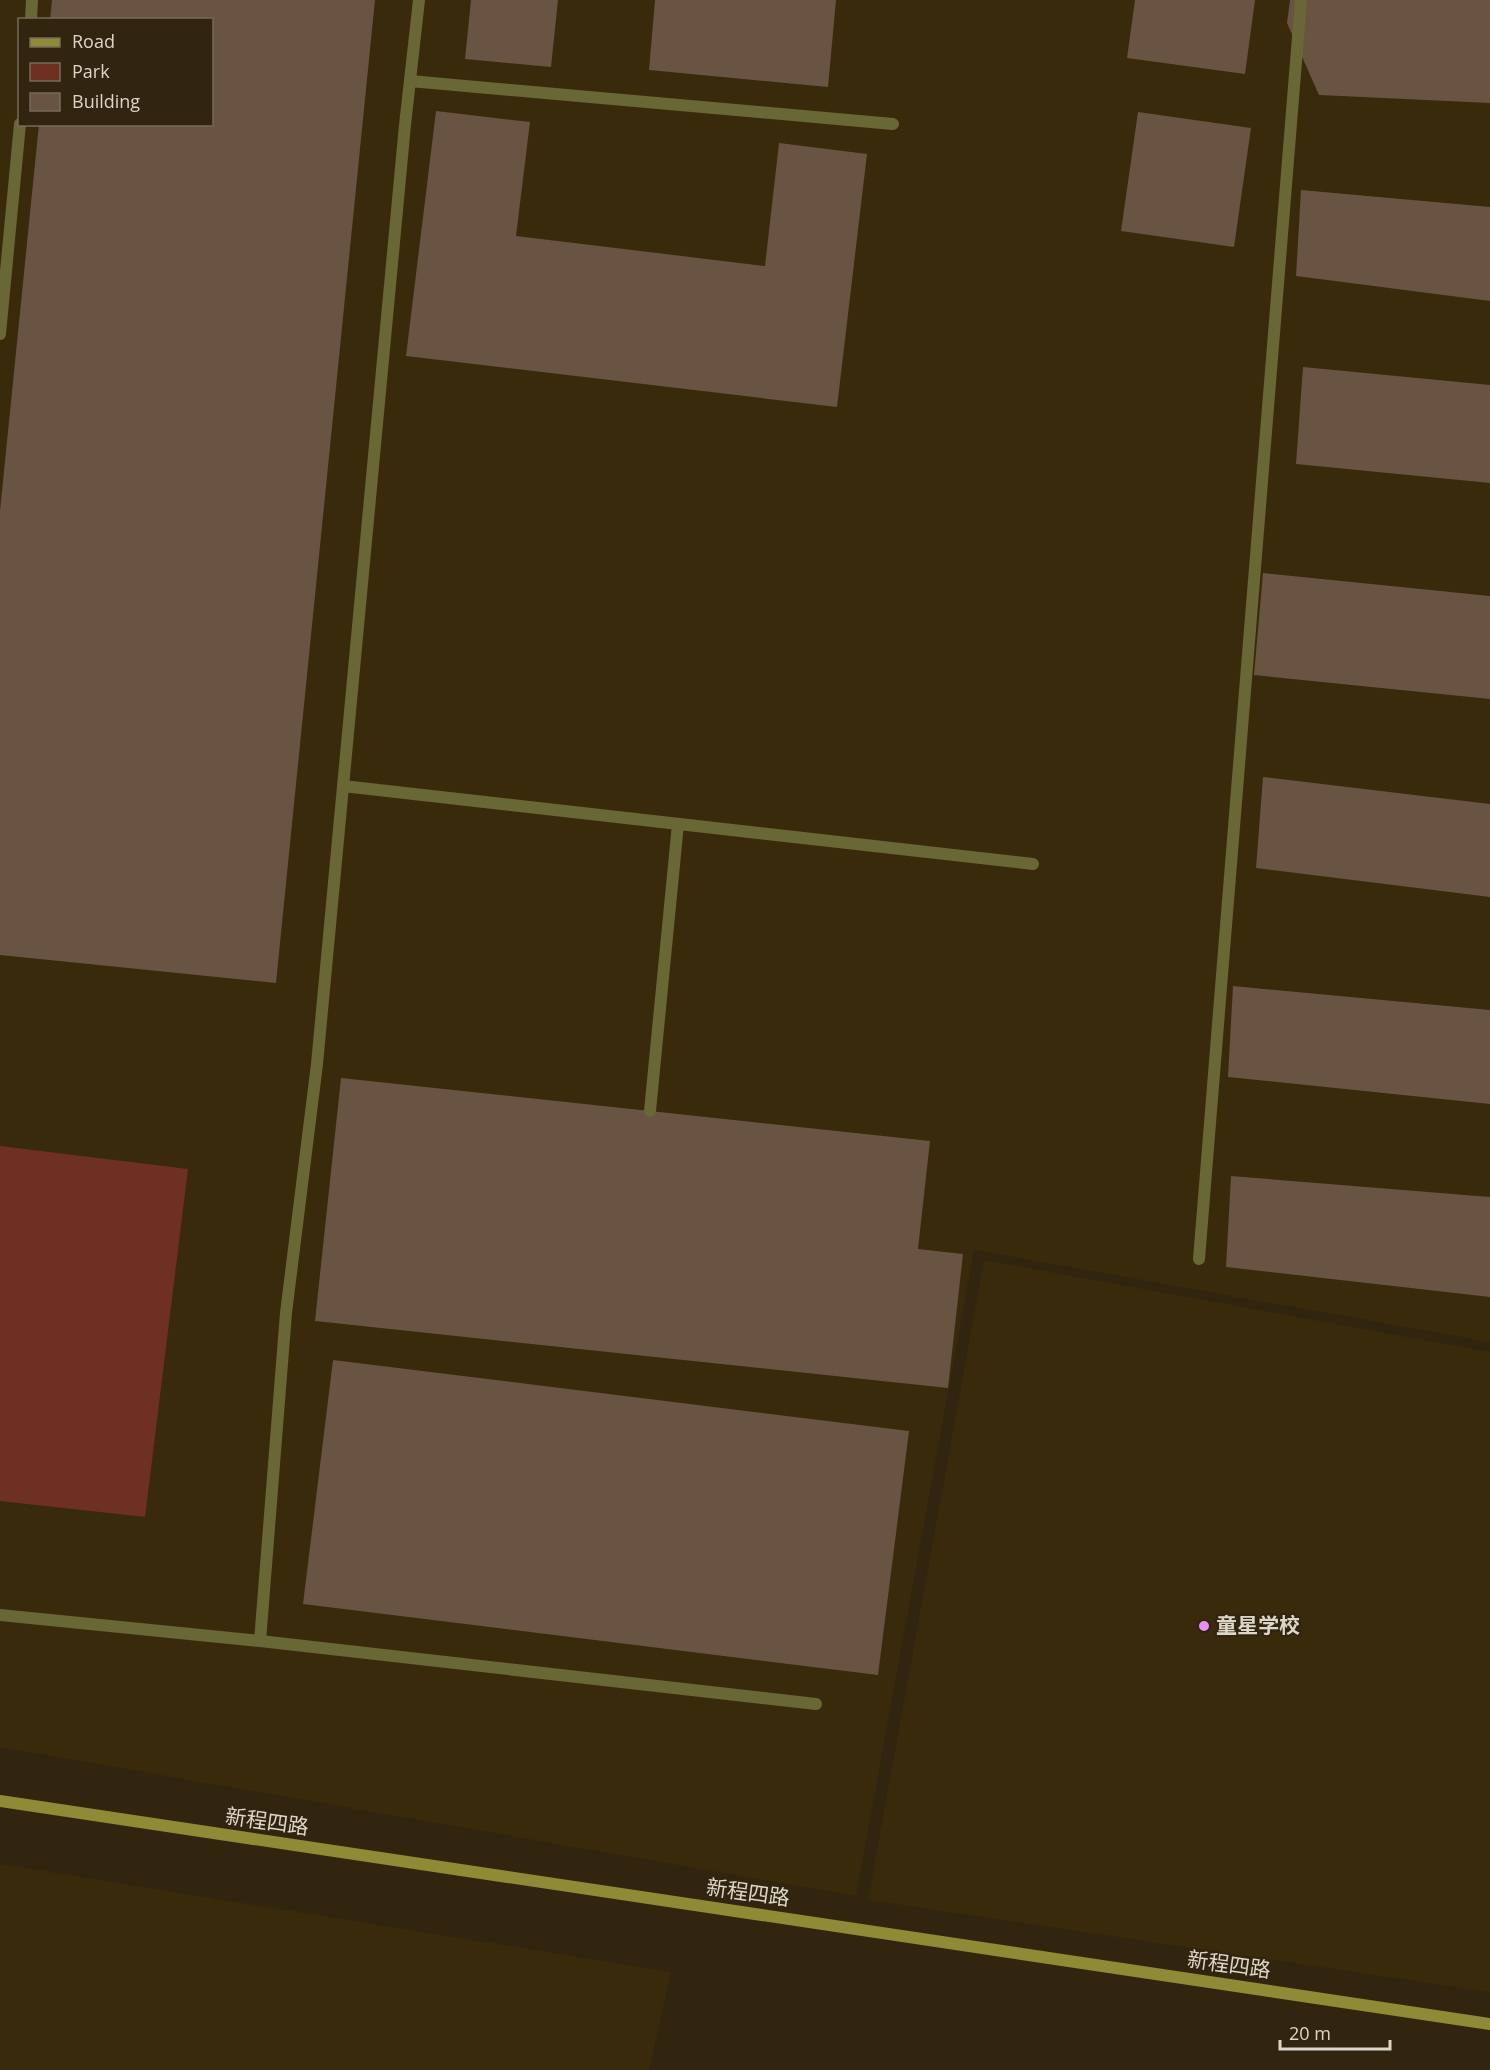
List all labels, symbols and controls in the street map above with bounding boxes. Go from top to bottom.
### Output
legend [18,18,213,126]
text: Road [72,29,115,53]
text: Park [72,59,110,83]
text: Building [72,89,140,113]
place label: 童星学校 [1216,1611,1300,1639]
marker: 童星学校 [1197,1619,1211,1633]
street label: 新程四路 [224,1801,311,1841]
street label: 新程四路 [705,1872,792,1912]
street label: 新程四路 [1186,1944,1273,1984]
scale bar [1280,2013,1390,2051]
text: 20 m [1289,2021,1331,2045]

